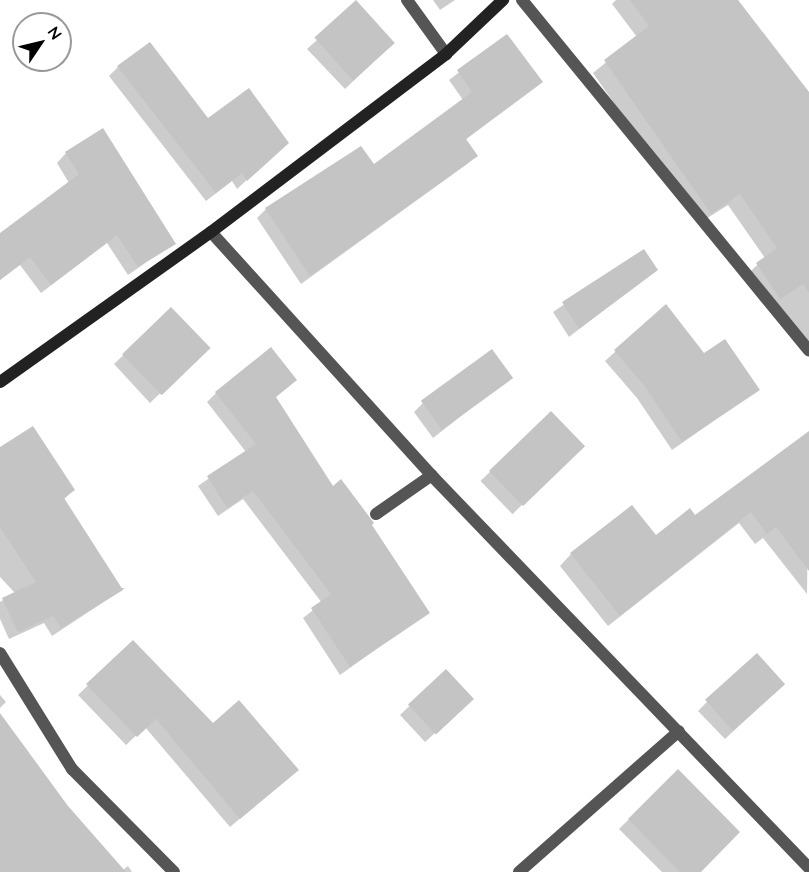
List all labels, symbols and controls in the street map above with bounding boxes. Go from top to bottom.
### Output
north arrow [12,12,72,72]
text: N [44,22,67,43]

